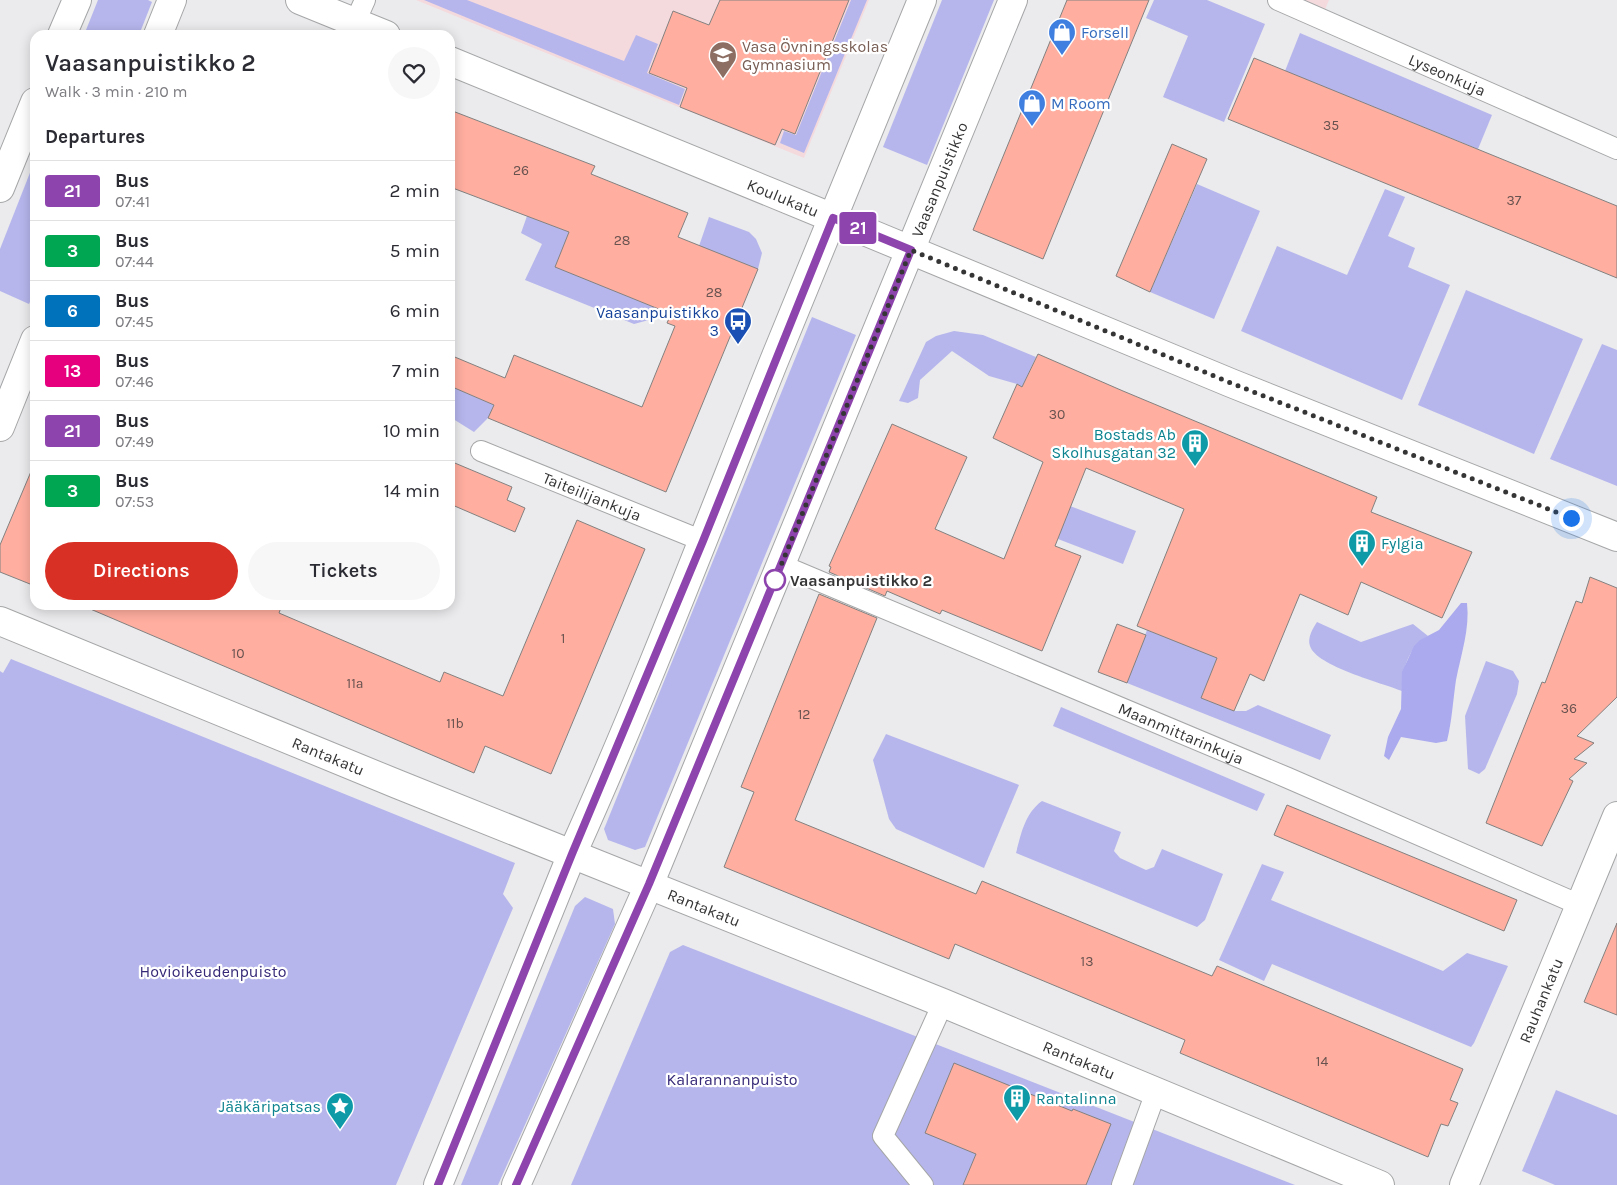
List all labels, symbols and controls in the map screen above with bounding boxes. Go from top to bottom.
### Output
shop icon: Forsell [1047,17,1077,56]
place label: Forsell [1081,23,1129,42]
place label: Vasa Övningsskolas Gymnasium [742,37,888,74]
school or university icon: Vasa Övningsskolas Gymnasium [708,40,738,79]
button: heart [388,47,440,99]
text: Vaasanpuistikko 2 [45,49,256,77]
street label: Lyseonkuja [1406,50,1489,100]
text: Walk · 3 min · 210 m [45,82,187,101]
shop icon: M Room [1017,88,1047,127]
place label: M Room [1051,94,1111,113]
house number: 35 [1323,117,1339,134]
street label: Vaasanpuistikko [907,119,972,240]
text: Departures [45,126,145,148]
house number: 26 [513,162,529,179]
text: Bus [115,170,149,192]
street label: Koulukatu [744,175,822,221]
text: 21 [64,180,81,202]
text: 2 min [390,180,440,202]
text: 07:41 [115,192,150,211]
house number: 37 [1507,192,1522,209]
line badge: 21 [836,212,880,244]
text: 21 [849,217,867,239]
text: Bus [115,230,149,252]
house number: 28 [614,232,630,249]
text: 3 [67,240,78,262]
text: 5 min [390,240,440,262]
text: 07:44 [115,252,154,271]
house number: 28 [706,284,722,301]
text: Bus [115,290,149,312]
text: 6 [67,300,78,322]
text: 6 min [390,300,440,322]
place label: Vaasanpuistikko 3 [596,303,719,340]
bus stop icon: Vaasanpuistikko 3 [723,306,753,345]
text: 07:45 [115,312,154,331]
text: Bus [115,350,149,372]
text: 13 [64,360,81,382]
text: 7 min [392,360,440,382]
text: 07:46 [115,372,154,391]
house number: 30 [1049,406,1065,423]
text: Bus [115,410,149,432]
text: 21 [64,420,81,442]
text: 10 min [383,420,440,442]
place label: Bostads Ab Skolhusgatan 32 [1051,425,1176,462]
building icon: Bostads Ab Skolhusgatan 32 [1180,428,1210,467]
text: 07:49 [115,432,154,451]
street label: Taiteilijankuja [540,468,644,525]
text: Bus [115,470,149,492]
text: 3 [67,480,78,502]
text: 14 min [384,480,440,502]
text: 07:53 [115,492,154,511]
your location [1559,506,1584,531]
building icon: Fylgia [1347,528,1377,567]
place label: Fylgia [1381,534,1423,553]
button: Directions [45,542,238,600]
button: Tickets [248,542,440,600]
marker: Vaasanpuistikko 2 [764,569,786,591]
place label: Vaasanpuistikko 2 [790,571,932,590]
house number: 1 [561,630,565,647]
house number: 10 [232,645,244,662]
house number: 11a [347,675,363,692]
street label: Maanmittarinkuja [1115,699,1247,768]
house number: 36 [1561,700,1577,717]
house number: 12 [798,706,810,723]
house number: 11b [446,715,464,732]
street label: Rantakatu [289,733,367,780]
street label: Rantakatu [665,885,743,931]
house number: 13 [1081,953,1093,970]
street label: Rauhankatu [1515,955,1567,1046]
park label: Hovioikeudenpuisto [139,962,287,981]
street label: Rantakatu [1040,1037,1118,1084]
house number: 14 [1316,1053,1328,1070]
park label: Kalarannanpuisto [666,1070,798,1089]
building icon: Rantalinna [1002,1083,1032,1122]
place label: Rantalinna [1036,1089,1116,1108]
place icon: Jääkäripatsas [325,1091,355,1130]
place label: Jääkäripatsas [219,1097,321,1116]

